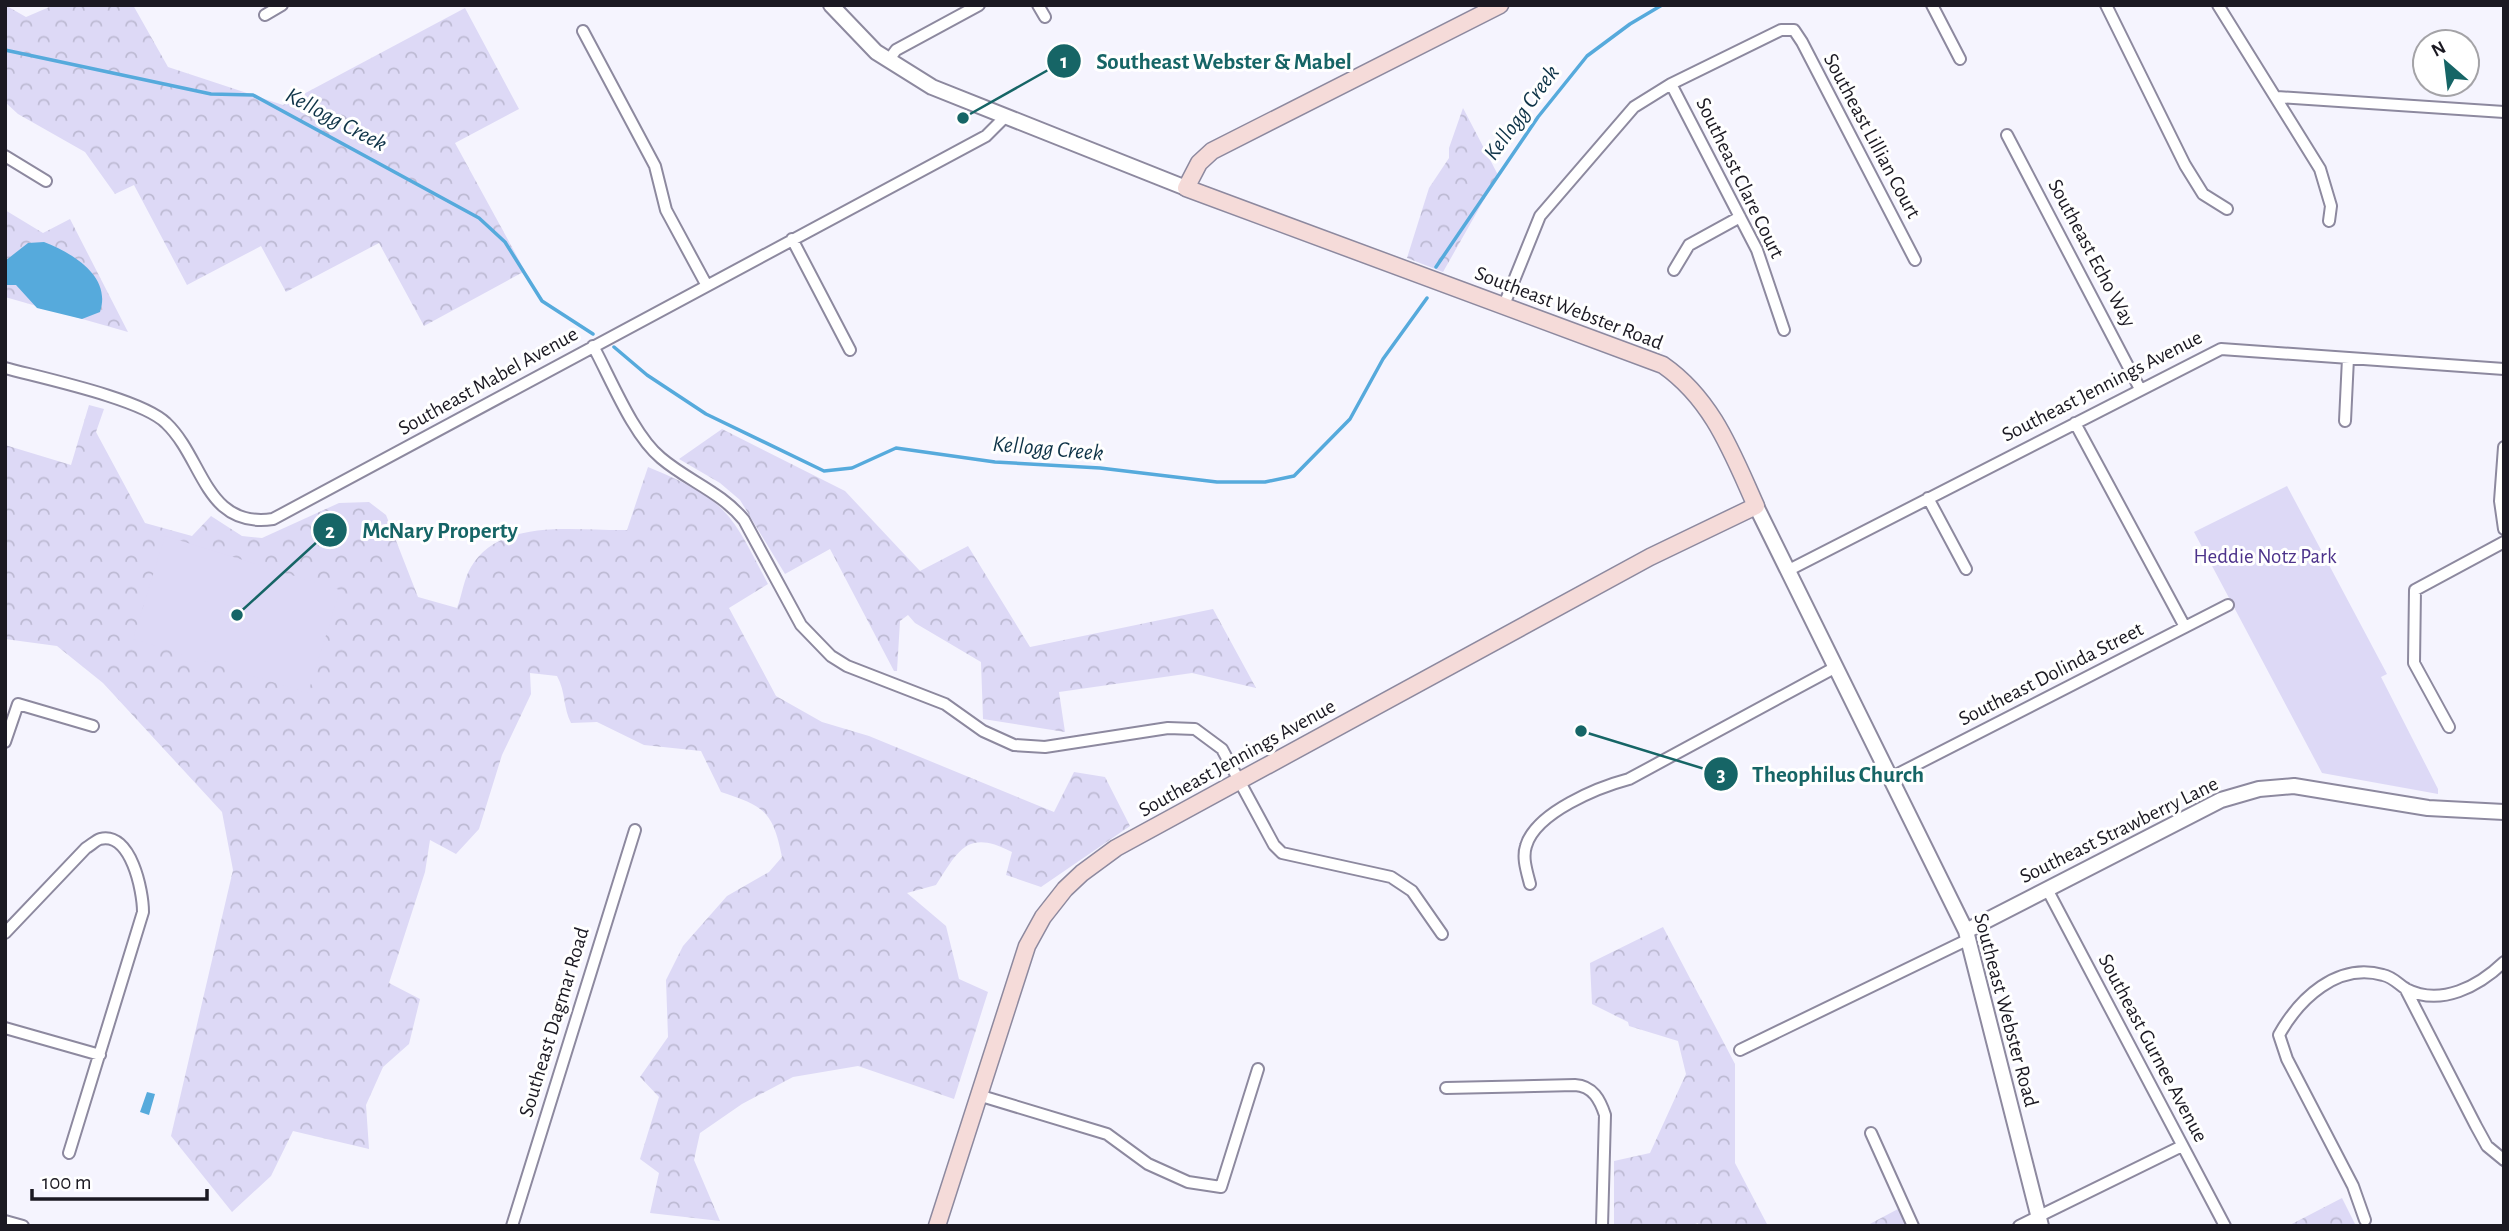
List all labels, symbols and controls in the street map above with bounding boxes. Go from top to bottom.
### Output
north arrow [2411,28,2481,98]
text: N [2428,38,2449,61]
callout: Southeast Webster & Mabel [1047,39,1366,83]
street label: Southeast Lillian Court [1820,50,1924,222]
text: 1 [1060,51,1068,72]
text: Southeast Webster & Mabel [1096,51,1352,74]
water label: Kellogg Creek [1480,61,1564,165]
water label: Kellogg Creek [282,84,391,156]
street label: Southeast Clare Court [1692,94,1788,262]
street label: Southeast Echo Way [2044,176,2140,330]
street label: Southeast Webster Road [1472,262,1666,354]
street label: Southeast Mabel Avenue [395,323,581,439]
street label: Southeast Jennings Avenue [1999,326,2205,446]
water label: Kellogg Creek [992,433,1105,465]
callout: McNary Property [313,508,531,552]
text: McNary Property [362,520,518,543]
text: 2 [325,521,335,542]
park label: Heddie Notz Park [2194,546,2337,567]
street label: Southeast Dolinda Street [1955,618,2147,730]
street label: Southeast Jennings Avenue [1135,695,1339,821]
callout: Theophilus Church [1703,752,1938,796]
text: 3 [1716,764,1726,785]
text: Theophilus Church [1752,764,1924,787]
street label: Southeast Strawberry Lane [2017,773,2221,887]
street label: Southeast Webster Road [1970,911,2042,1109]
street label: Southeast Dagmar Road [515,925,593,1119]
street label: Southeast Gurnee Avenue [2094,950,2212,1146]
scale bar [32,1158,206,1202]
text: 100 m [42,1172,92,1193]

